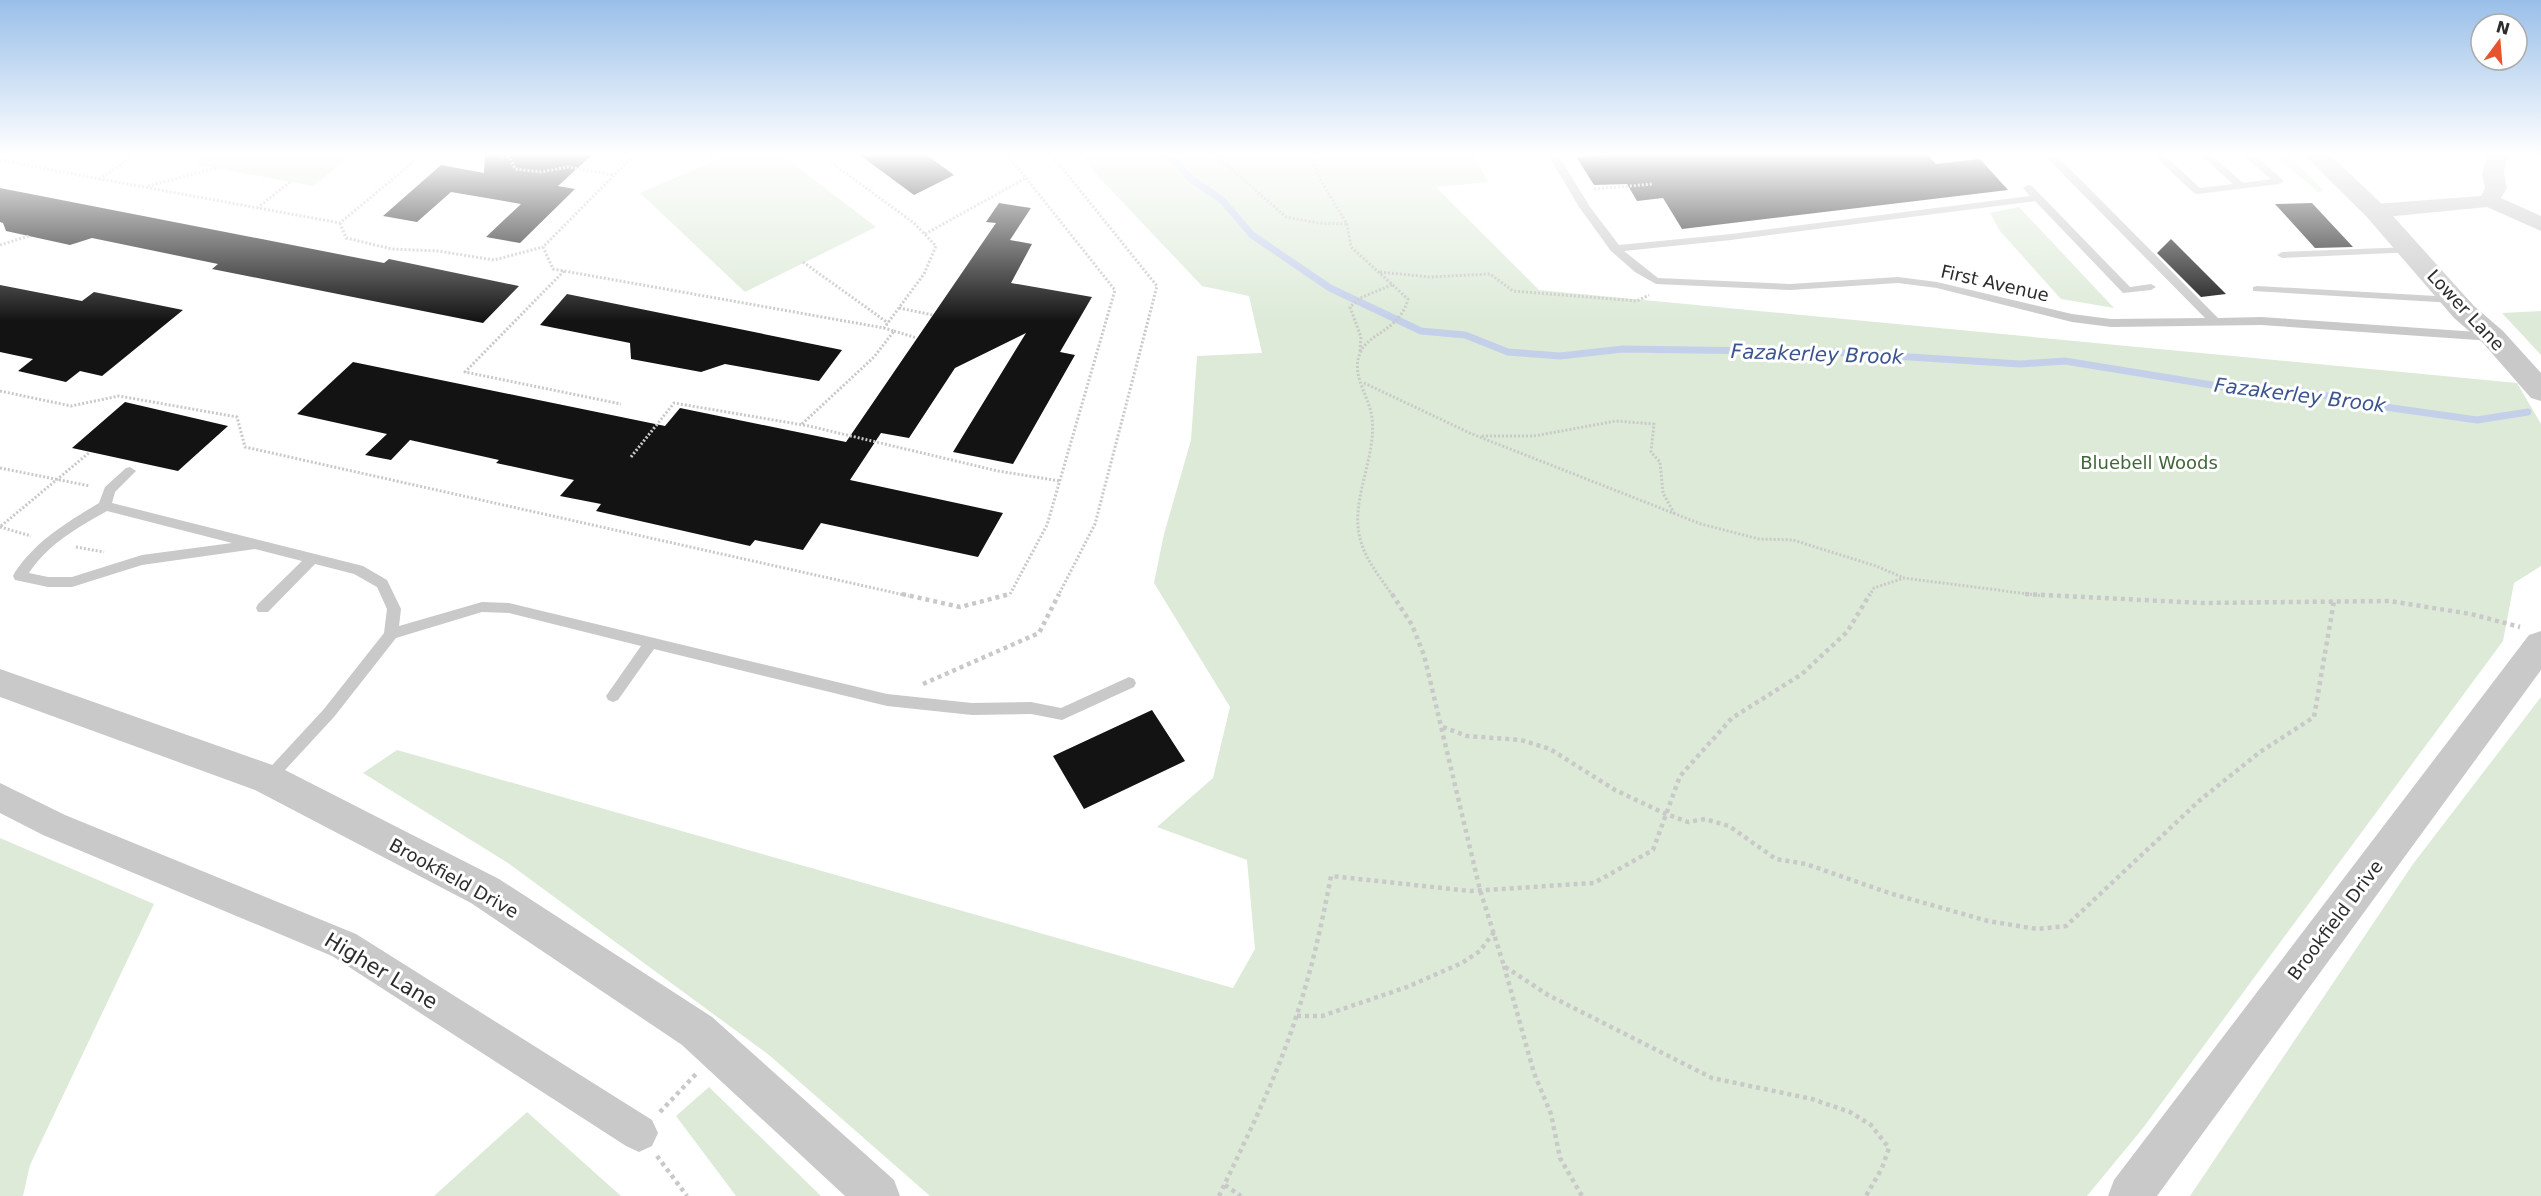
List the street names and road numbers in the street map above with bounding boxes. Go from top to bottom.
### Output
street label: First Avenue [1939,260,2051,306]
street label: Lower Lane [2423,265,2509,355]
street label: Brookfield Drive [386,834,522,922]
street label: Brookfield Drive [2283,856,2387,984]
street label: Higher Lane [320,928,442,1014]

